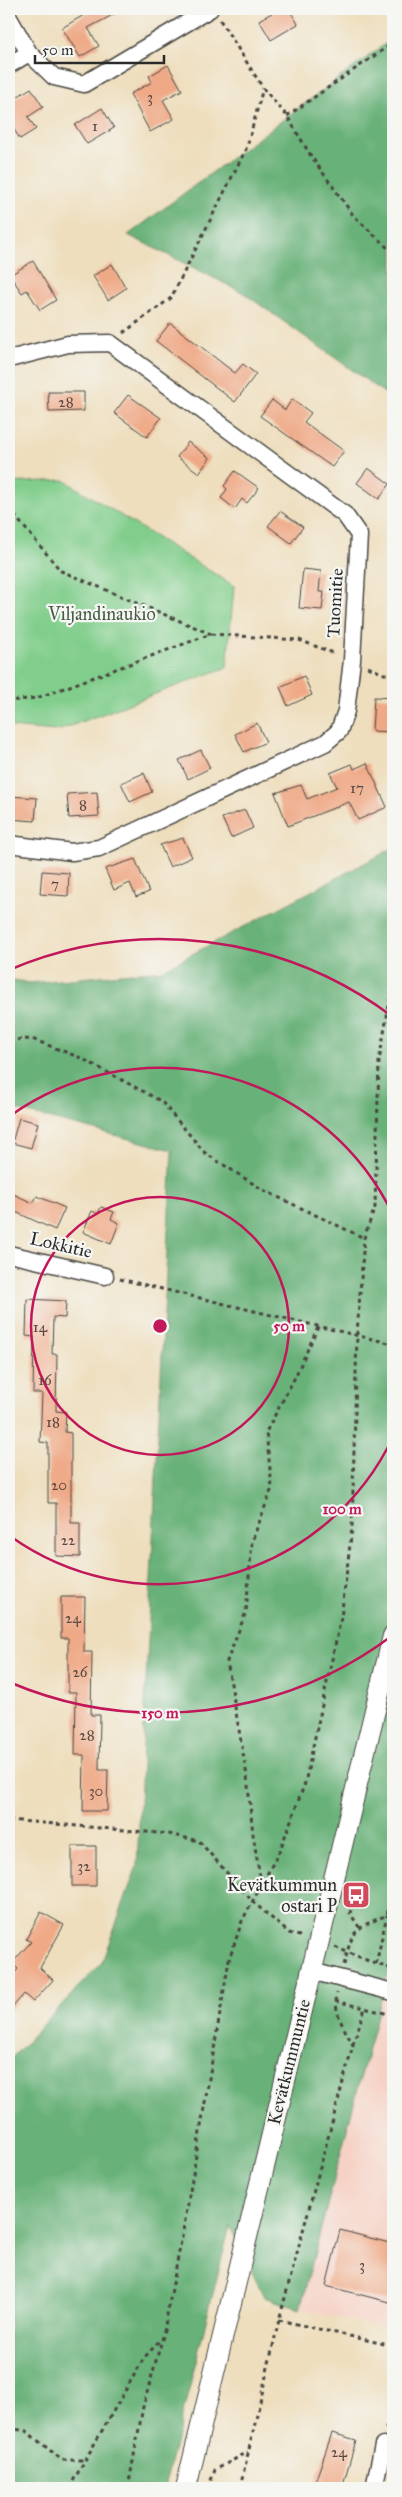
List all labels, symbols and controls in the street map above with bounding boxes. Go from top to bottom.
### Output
scale bar [35,32,164,64]
text: 50 m [42,41,74,59]
house number: 3 [147,88,153,106]
house number: 1 [92,117,98,135]
house number: 28 [58,393,74,411]
street label: Tuomitie [322,568,348,638]
park label: Viljandinaukio [47,603,156,625]
house number: 17 [350,779,364,797]
house number: 8 [79,796,87,814]
house number: 7 [51,875,59,893]
street label: Lokkitie [28,1227,94,1263]
centre of rings [151,1317,169,1335]
text: 50 m [273,1317,305,1335]
house number: 14 [33,1318,48,1336]
house number: 16 [38,1371,53,1389]
house number: 18 [46,1413,60,1431]
house number: 20 [51,1476,67,1494]
text: 100 m [322,1500,362,1518]
house number: 22 [61,1531,76,1549]
house number: 24 [65,1609,82,1627]
house number: 26 [72,1663,89,1681]
text: 150 m [141,1704,179,1722]
house number: 28 [79,1726,95,1744]
house number: 30 [89,1782,103,1800]
house number: 32 [77,1857,91,1875]
place label: Kevätkummun ostari P [227,1874,337,1917]
bus stop icon: Kevätkummun ostari P [341,1880,371,1910]
street label: Kevätkummuntie [263,1997,315,2127]
house number: 3 [359,2256,365,2274]
house number: 24 [331,2443,348,2461]

